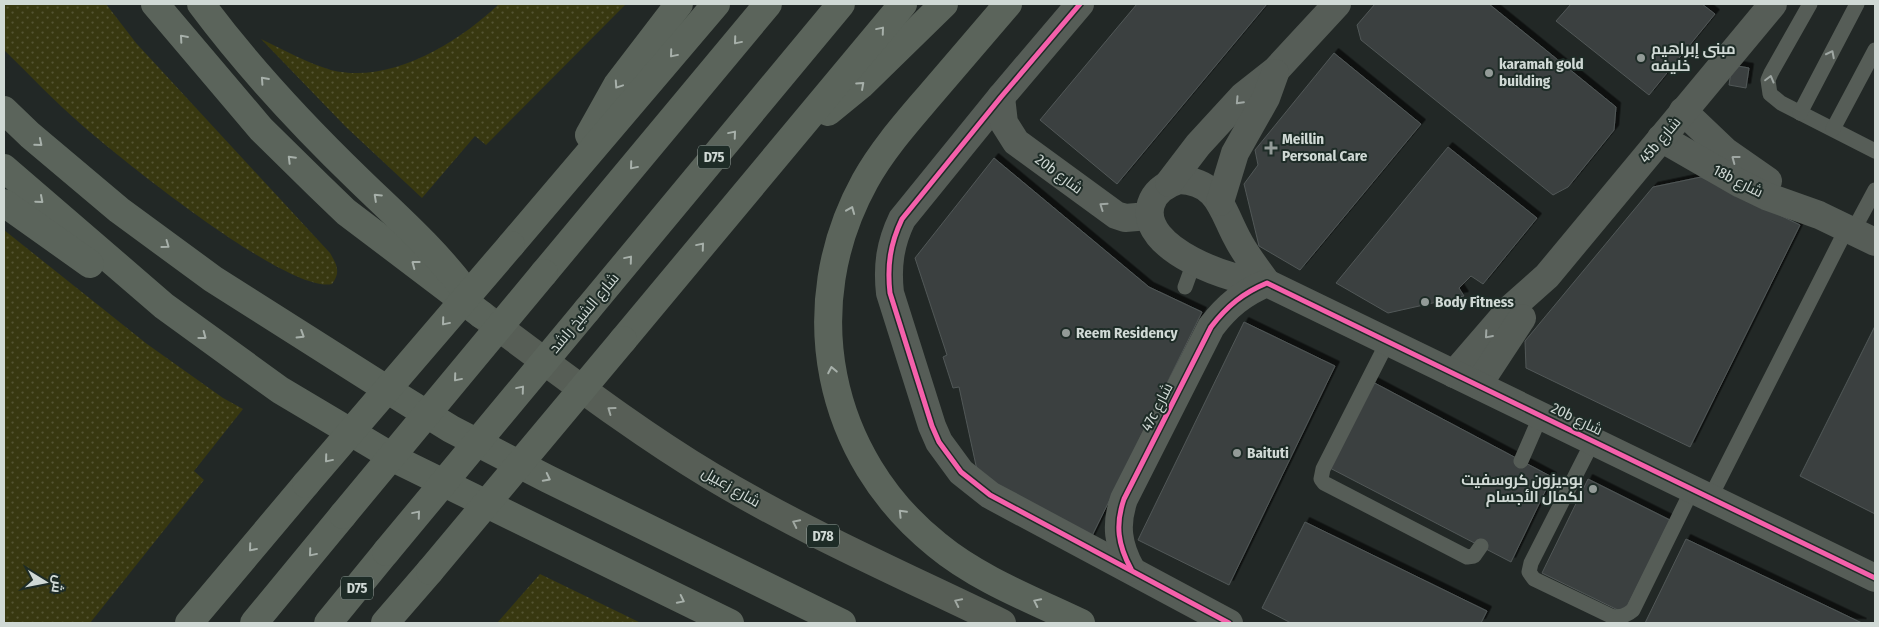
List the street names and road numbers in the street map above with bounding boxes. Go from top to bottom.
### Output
street label: 45b شارع [1636,113,1686,168]
road number: D75 [698,146,730,168]
street label: 20b شارع [1030,150,1086,199]
street label: 18b شارع [1709,161,1766,203]
street label: شارع الشيخ راشد [545,269,624,358]
street label: 47c شارع [1137,380,1179,435]
street label: 20b شارع [1547,399,1606,441]
street label: شارع زعبيل [697,463,764,513]
road number: D78 [807,524,839,548]
road number: D75 [341,576,373,600]

